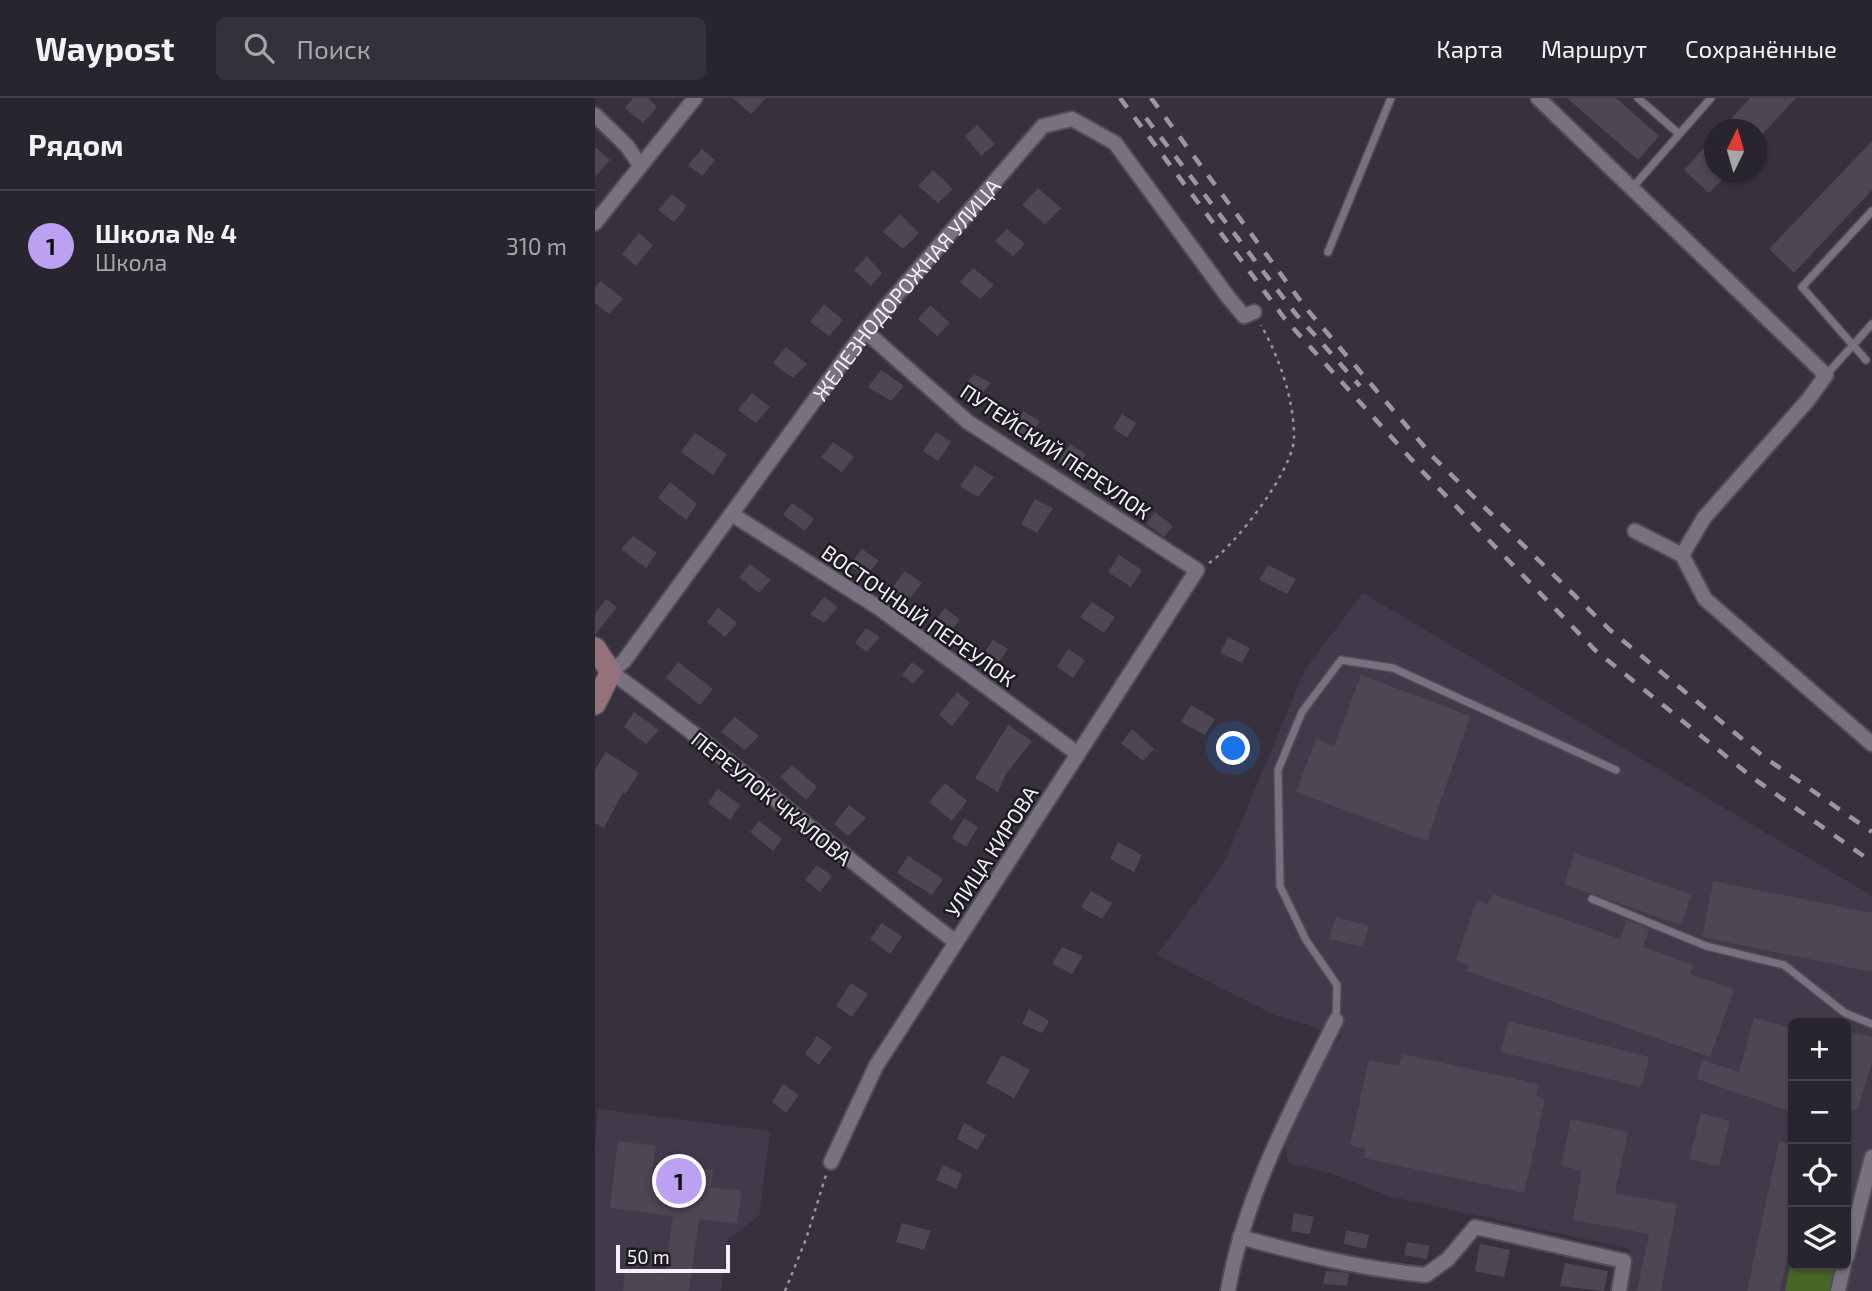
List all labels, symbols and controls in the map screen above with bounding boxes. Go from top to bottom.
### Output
search box [216,17,706,80]
text: Waypost [35,28,174,68]
icon: search [240,29,278,67]
text: Поиск [296,33,371,64]
text: Карта [1436,34,1503,63]
text: Маршрут [1541,34,1647,63]
text: Сохранённые [1685,34,1837,63]
north arrow [1704,119,1767,182]
text: Рядом [28,126,124,162]
street label: ЖЕЛЕЗНОДОРОЖНАЯ УЛИЦА [806,173,1005,405]
text: Школа № 4 [95,217,237,248]
text: 1 [46,232,56,260]
text: 310 m [506,232,567,260]
text: Школа [95,248,167,276]
street label: ПУТЕЙСКИЙ ПЕРЕУЛОК [956,378,1156,524]
street label: ВОСТОЧНЫЙ ПЕРЕУЛОК [818,539,1020,691]
street label: ПЕРЕУЛОК ЧКАЛОВА [687,726,857,870]
your location [1216,731,1250,765]
street label: УЛИЦА КИРОВА [939,781,1043,921]
map controls [1788,1018,1851,1270]
button: + [1788,1018,1851,1081]
button: − [1788,1081,1851,1144]
button: locate [1788,1144,1851,1207]
pin: 1 [656,1155,702,1207]
button: layers [1788,1207,1851,1270]
scale bar [616,1242,730,1274]
text: 50 m [627,1245,670,1268]

